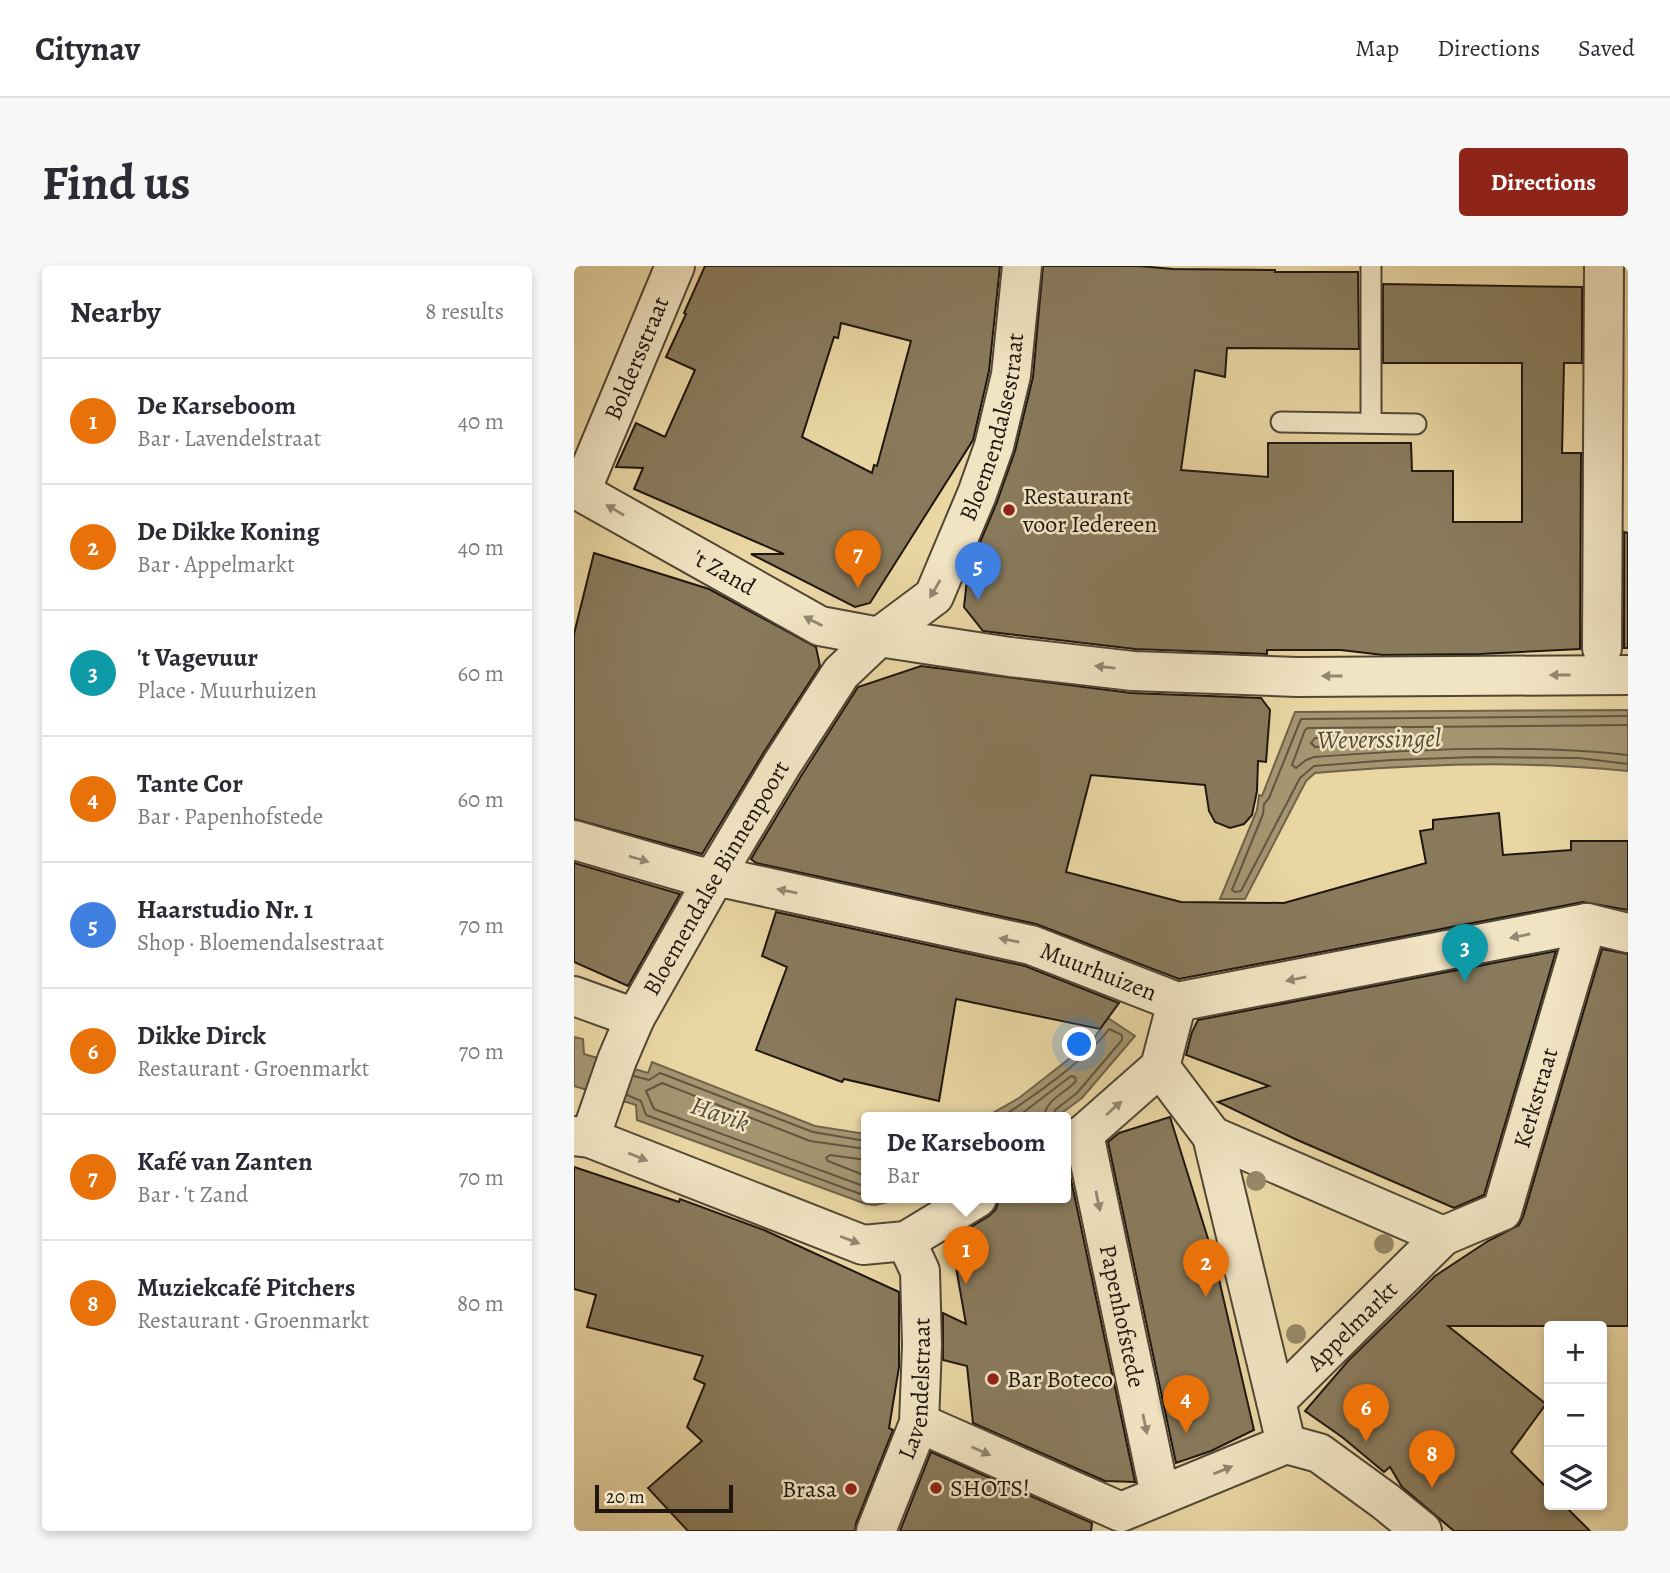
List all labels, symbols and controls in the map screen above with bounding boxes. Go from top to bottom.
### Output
text: Citynav [35,26,140,71]
text: Map [1355,32,1399,64]
text: Directions [1437,32,1540,64]
text: Saved [1578,32,1635,64]
button: Directions [1459,148,1628,216]
text: Find us [42,149,190,216]
street label: Boldersstraat [596,291,677,425]
text: Nearby [70,292,161,332]
text: 8 results [425,296,504,327]
street label: Bloemendalsestraat [951,331,1031,526]
text: De Karseboom [137,388,296,423]
text: 1 [89,406,97,437]
text: 40 m [458,406,504,437]
text: Bar · Lavendelstraat [137,423,321,454]
place label: Restaurant voor Iedereen [1022,480,1157,540]
marker: Restaurant voor Iedereen [1001,502,1017,518]
one-way arrow [605,504,625,516]
text: De Dikke Koning [137,514,320,549]
pin: 7 [835,530,881,588]
text: 2 [87,532,99,563]
text: 40 m [458,532,504,563]
street label: 't Zand [687,542,761,603]
pin: 5 [955,542,1001,600]
text: Bar · Appelmarkt [137,549,295,580]
one-way arrow [929,580,941,599]
one-way arrow [803,616,823,627]
text: 't Vagevuur [137,640,258,675]
text: 3 [88,658,98,689]
text: 60 m [457,658,504,689]
one-way arrow [1094,662,1116,673]
one-way arrow [1549,669,1571,681]
one-way arrow [1321,671,1343,682]
text: Place · Muurhuizen [137,675,317,706]
water label: Weverssingel [1317,720,1442,758]
street label: Bloemendalse Binnenpoort [635,754,797,1001]
text: Tante Cor [137,766,243,801]
text: 4 [88,784,98,815]
text: 60 m [457,784,504,815]
text: Bar · Papenhofstede [137,801,323,832]
one-way arrow [629,855,650,865]
one-way arrow [776,886,798,897]
text: Haarstudio Nr. 1 [137,892,313,927]
text: 5 [88,910,98,941]
text: 70 m [458,910,504,941]
pin: 3 [1442,924,1488,982]
text: Shop · Bloemendalsestraat [137,927,384,958]
one-way arrow [1509,931,1531,942]
one-way arrow [998,934,1020,945]
street label: Muurhuizen [1036,934,1162,1009]
one-way arrow [1285,974,1307,985]
text: Dikke Dirck [137,1018,266,1053]
your location [1062,1027,1096,1061]
text: 6 [88,1036,98,1067]
text: 70 m [458,1036,504,1067]
street label: Kerkstraat [1505,1044,1565,1152]
text: Restaurant · Groenmarkt [137,1053,369,1084]
water label: Havik [686,1088,754,1140]
one-way arrow [1105,1100,1122,1116]
popup [861,1112,1071,1203]
text: De Karseboom [887,1125,1046,1160]
text: Kafé van Zanten [137,1144,313,1179]
one-way arrow [628,1152,649,1163]
text: Bar [887,1160,920,1191]
text: 7 [88,1162,98,1193]
text: 70 m [458,1162,504,1193]
text: Bar · 't Zand [137,1179,248,1210]
one-way arrow [1092,1190,1103,1212]
pin: 1 [943,1226,989,1284]
one-way arrow [840,1235,861,1246]
pin: 2 [1183,1239,1229,1297]
street label: Papenhofstede [1092,1242,1153,1390]
text: Muziekcafé Pitchers [137,1270,355,1305]
street label: Appelmarkt [1299,1274,1405,1379]
text: 8 [87,1288,99,1319]
text: 80 m [457,1288,504,1319]
text: Restaurant · Groenmarkt [137,1305,369,1336]
street label: Lavendelstraat [890,1317,938,1464]
map controls [1544,1321,1607,1510]
button: + [1544,1321,1607,1384]
place label: Bar Boteco [1007,1363,1113,1395]
marker: Bar Boteco [985,1371,1001,1387]
pin: 4 [1163,1375,1209,1433]
pin: 6 [1343,1384,1389,1442]
button: − [1544,1384,1607,1447]
one-way arrow [1139,1413,1150,1435]
pin: 8 [1409,1430,1455,1488]
one-way arrow [971,1445,991,1457]
button: layers [1544,1447,1607,1510]
one-way arrow [1212,1464,1233,1475]
place label: SHOTS! [950,1472,1030,1504]
place label: Brasa [782,1473,838,1505]
marker: SHOTS! [928,1480,944,1496]
marker: Brasa [843,1481,859,1497]
scale bar [595,1482,733,1514]
text: 20 m [606,1484,645,1510]

